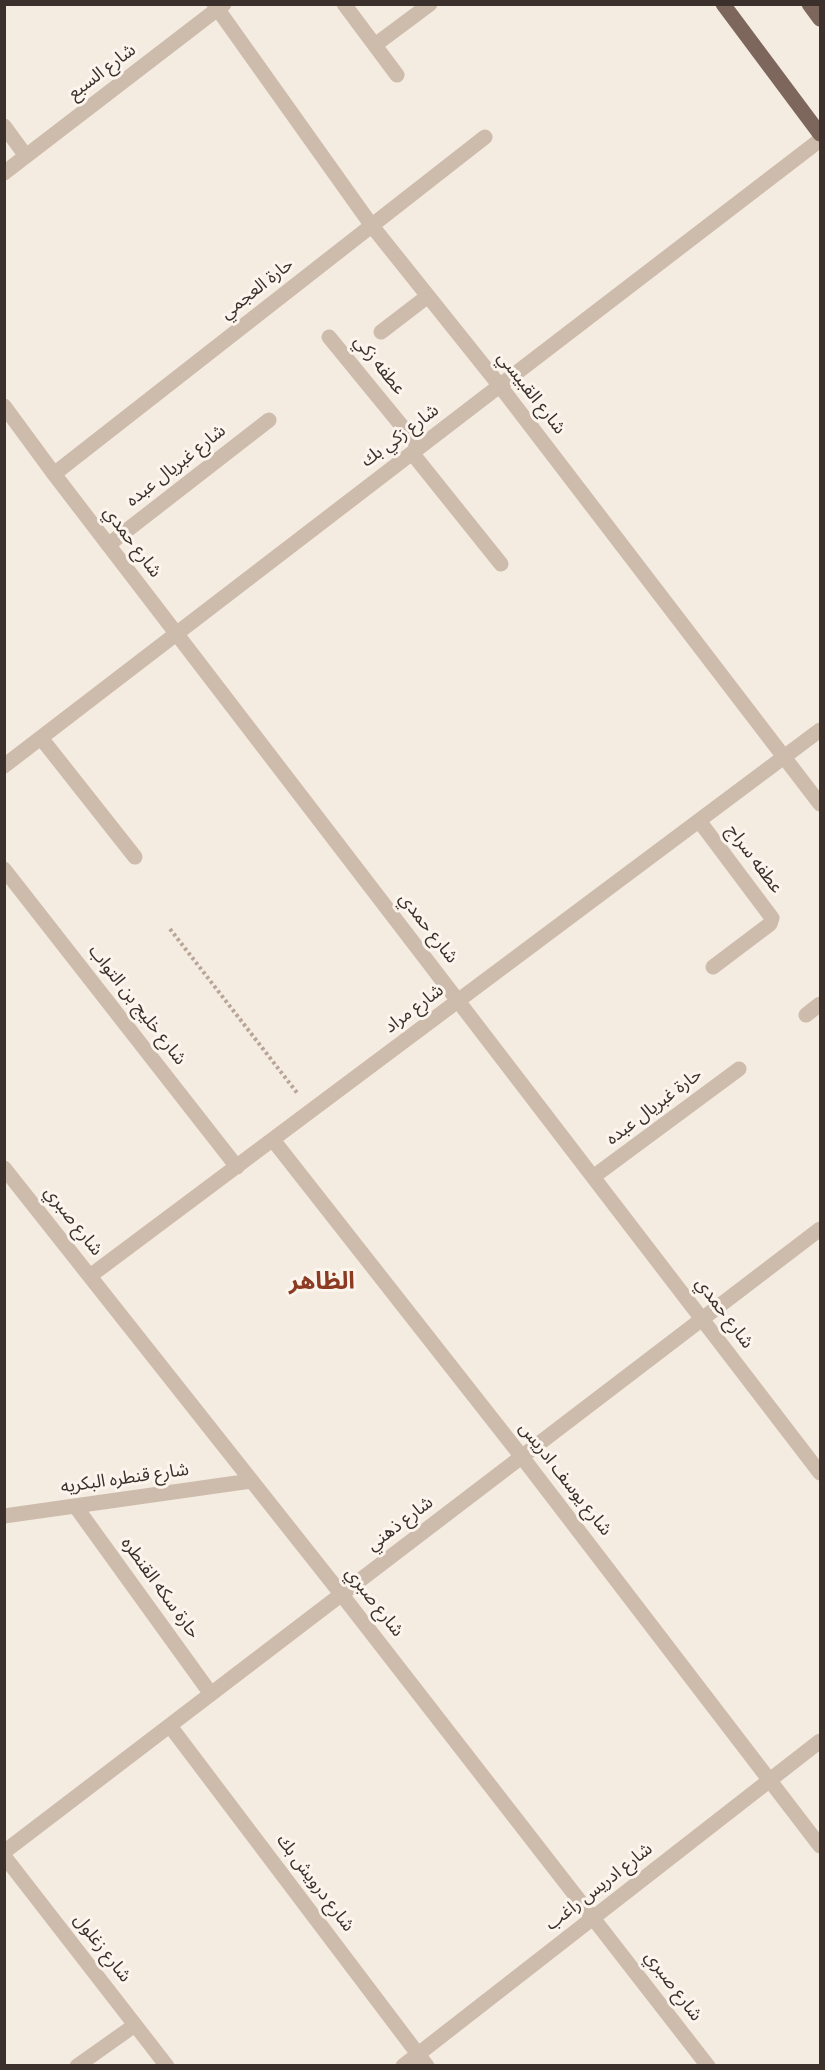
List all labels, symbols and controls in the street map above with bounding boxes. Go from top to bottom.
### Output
street label: شارع السبع [65,41,141,105]
street label: حارة العجمي [217,255,299,325]
street label: عطفه زكي [347,332,409,400]
street label: شارع القبيسي [491,348,569,440]
street label: شارع زكي بك [358,401,444,473]
street label: شارع غبريال عبده [123,421,231,513]
street label: شارع حمدي [97,503,165,583]
street label: عطفه سراج [720,821,786,899]
street label: شارع حمدي [393,889,461,969]
street label: شارع خليج بن التواب [82,942,190,1070]
street label: شارع مراد [381,981,449,1039]
street label: حارة غبريال عبده [603,1065,707,1151]
street label: شارع صبري [38,1183,106,1261]
district label: الظاهر [289,1270,355,1298]
street label: شارع حمدي [689,1274,757,1354]
street label: شارع يوسف ادريس [513,1419,615,1541]
street label: شارع قنطره البكريه [60,1460,190,1500]
street label: شارع ذهني [363,1493,439,1557]
street label: حارة سكه القنطره [115,1534,203,1644]
street label: شارع صبري [339,1564,407,1642]
street label: شارع درويش بك [270,1831,358,1937]
street label: شارع ادريس راغب [542,1840,658,1936]
street label: شارع زغلول [68,1910,134,1988]
street label: شارع صبري [639,1948,705,2026]

